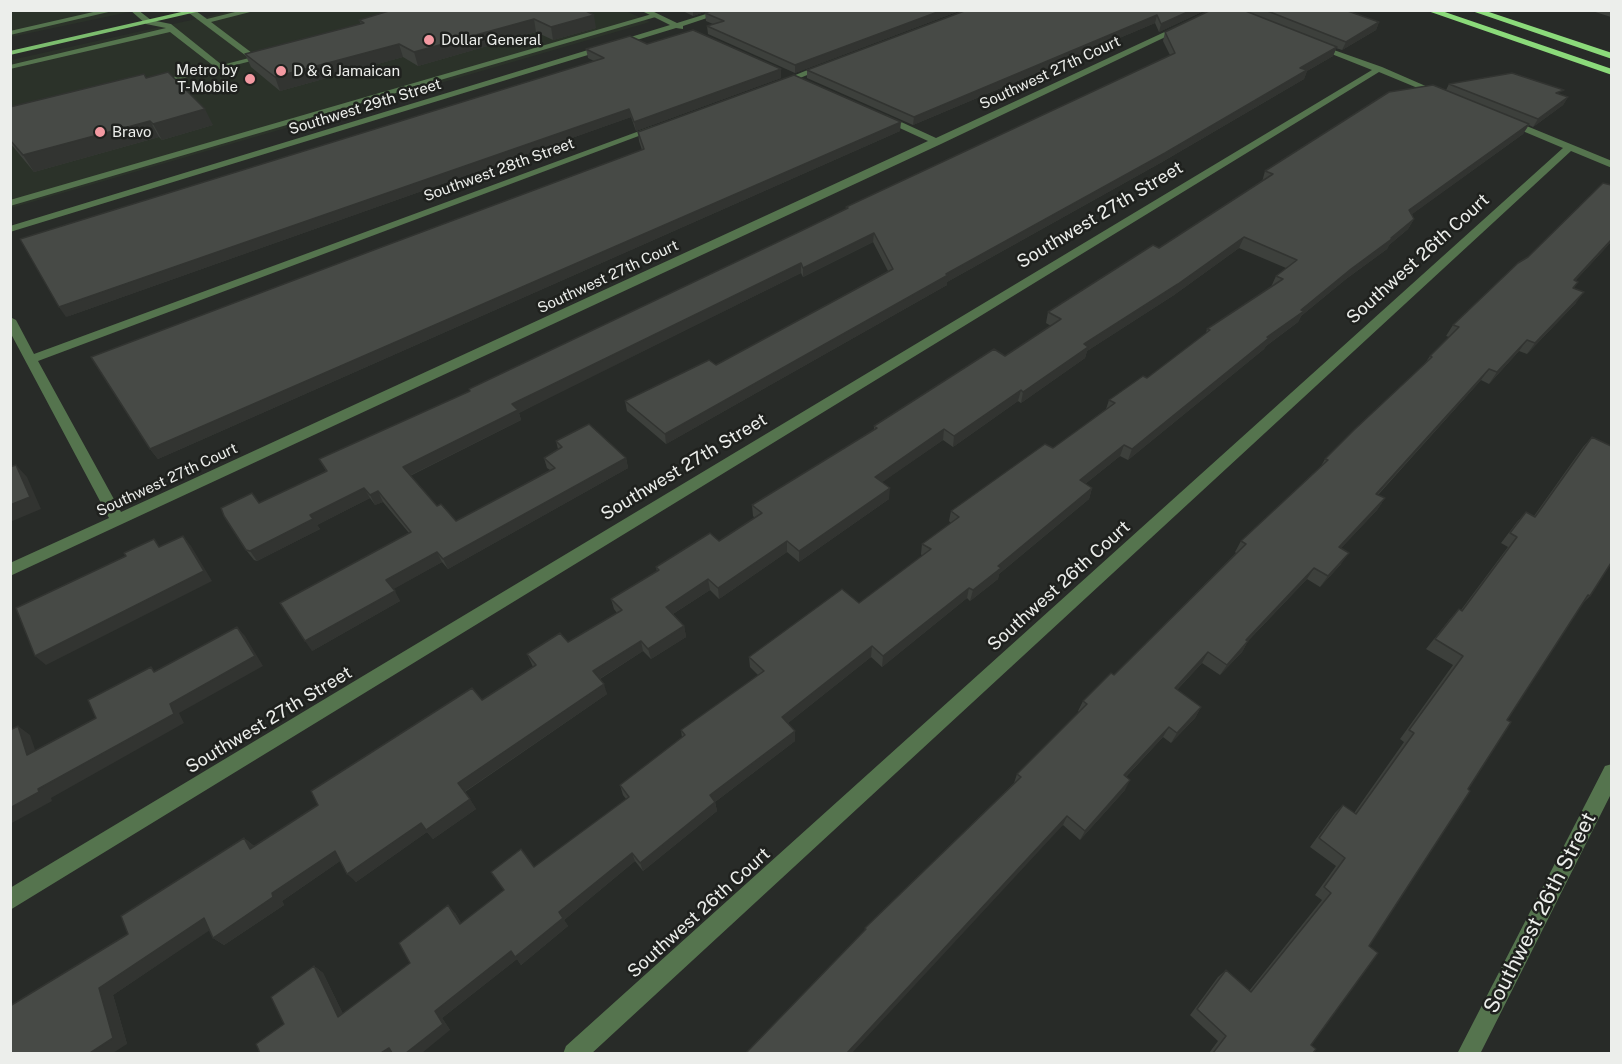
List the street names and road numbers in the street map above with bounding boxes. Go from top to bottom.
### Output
street label: Southwest 27th Court [977,32,1123,114]
street label: Southwest 29th Street [287,75,443,139]
street label: Southwest 28th Street [421,134,577,206]
street label: Southwest 27th Street [1013,157,1187,273]
street label: Southwest 26th Court [1342,189,1494,329]
street label: Southwest 27th Court [535,236,681,318]
street label: Southwest 27th Street [597,409,771,525]
street label: Southwest 27th Court [94,439,240,521]
street label: Southwest 26th Court [983,516,1135,656]
street label: Southwest 27th Street [182,662,356,778]
street label: Southwest 26th Street [1478,808,1602,1018]
street label: Southwest 26th Court [623,843,775,983]

